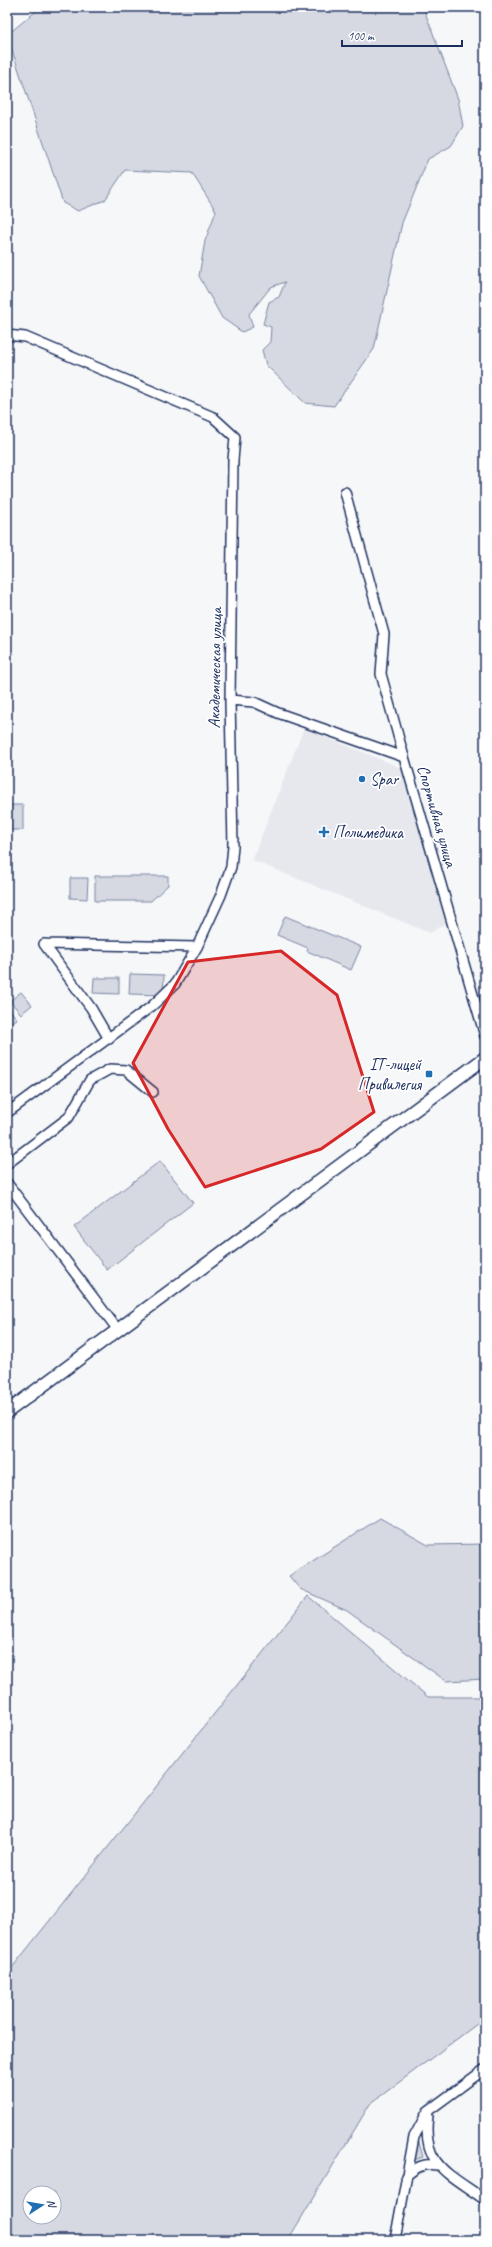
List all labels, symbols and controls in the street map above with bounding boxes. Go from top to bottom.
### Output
scale bar [342,22,462,48]
text: 100 m [348,28,375,44]
street label: Академическая улица [203,605,227,728]
street label: Спортивная улица [412,763,462,871]
place label: Spar [370,769,400,790]
marker: Spar [357,774,367,784]
place label: Полимедика [333,822,404,843]
marker: Полимедика [318,826,330,838]
place label: IT-лицей Привилегия [358,1054,423,1095]
marker: IT-лицей Привилегия [424,1069,434,1079]
north arrow [22,2185,62,2225]
text: N [44,2198,60,2210]

